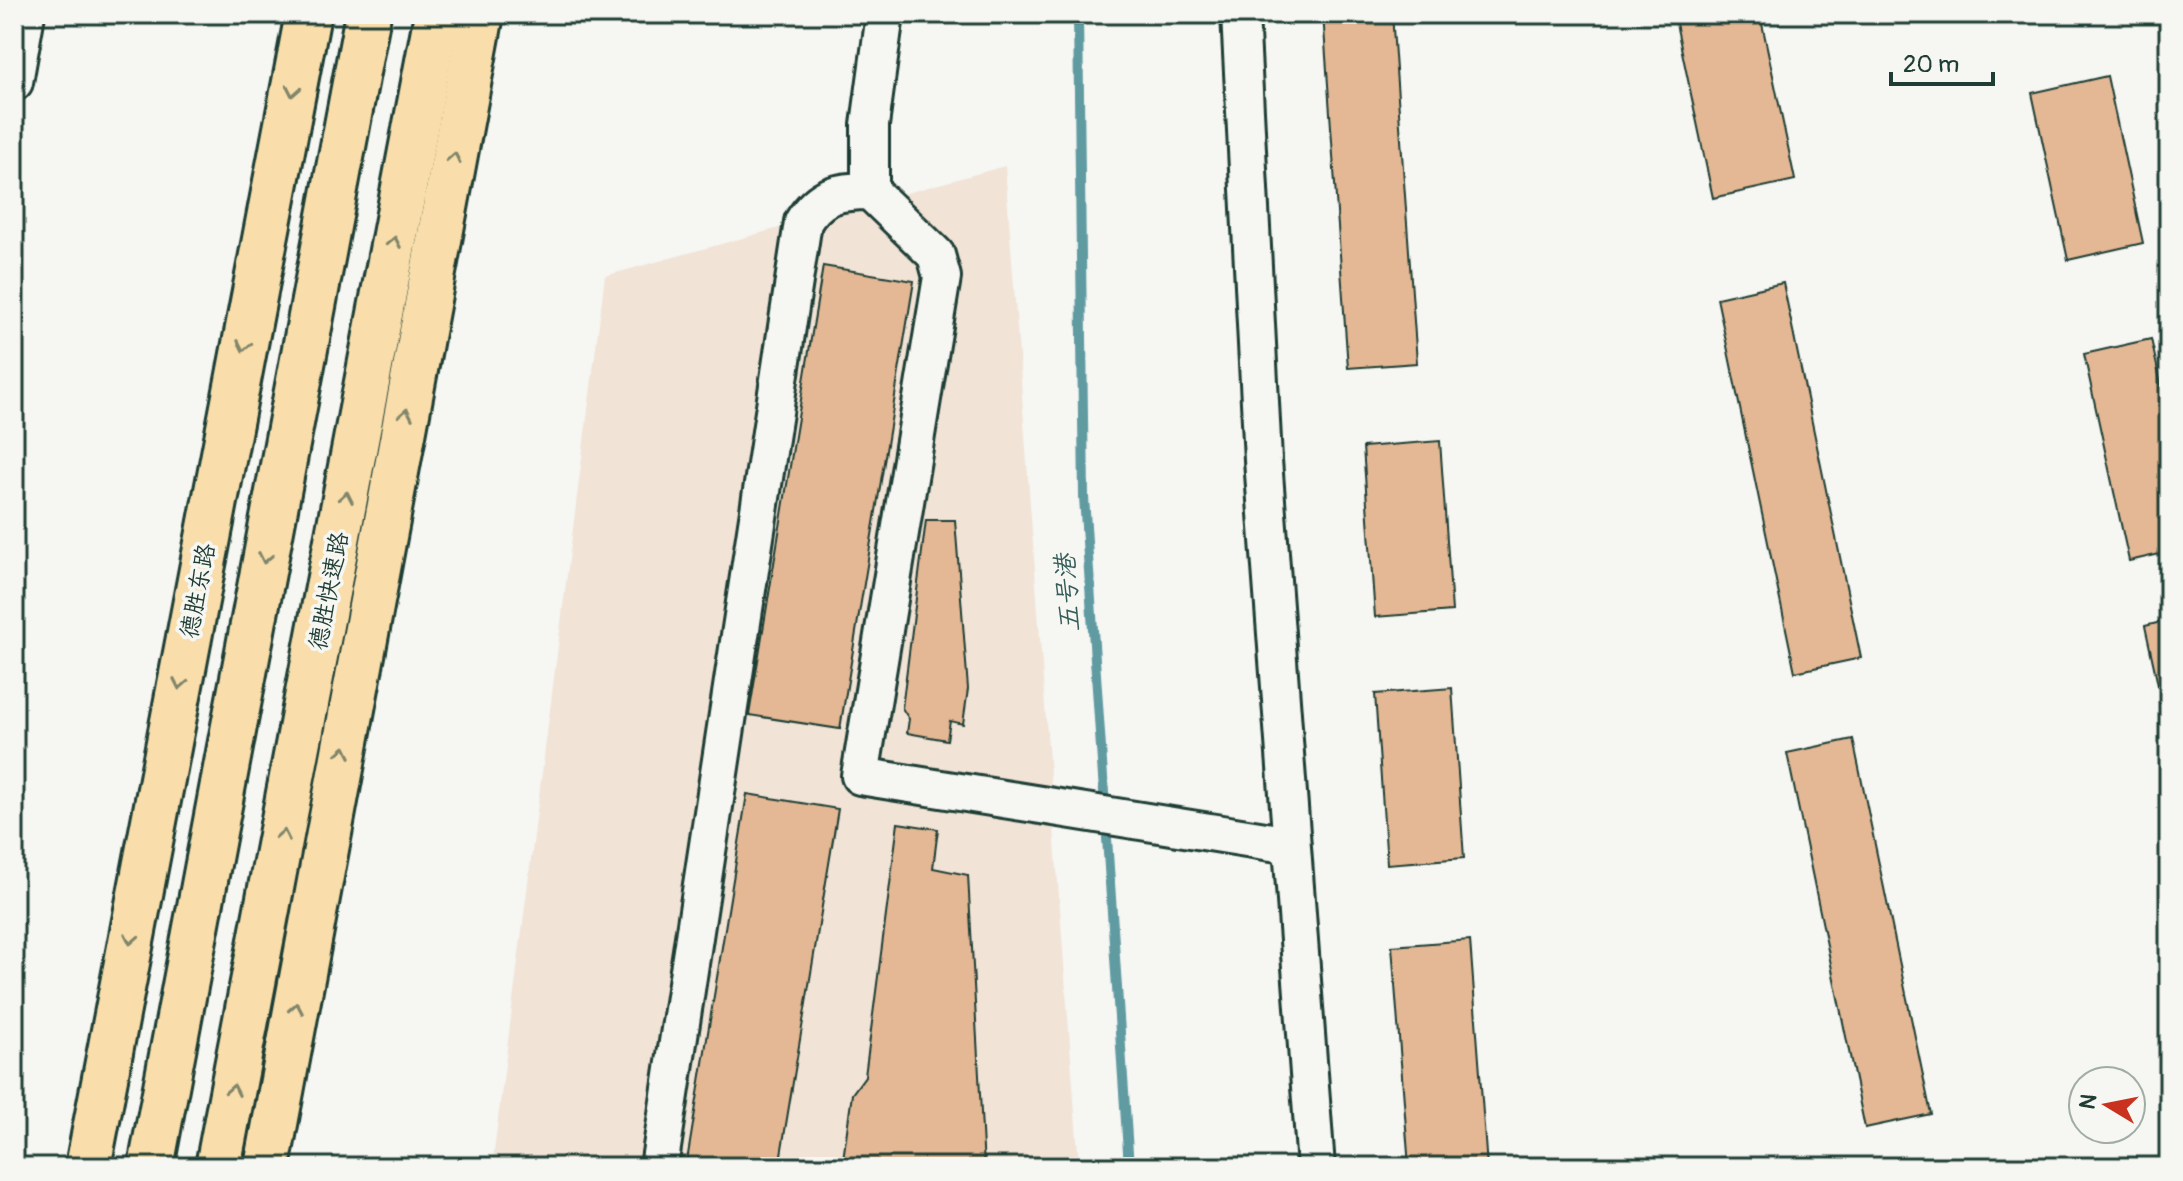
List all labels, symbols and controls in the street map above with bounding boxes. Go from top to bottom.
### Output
scale bar [1891,36,1993,86]
text: 20 m [1903,50,1959,79]
one-way arrow [285,83,302,97]
one-way arrow [445,152,462,165]
one-way arrow [385,235,402,248]
one-way arrow [237,339,254,353]
one-way arrow [397,407,414,421]
one-way arrow [337,490,354,504]
street label: 德胜快速路 [303,529,355,653]
street label: 德胜东路 [175,541,221,641]
water label: 五号港 [1049,550,1087,633]
one-way arrow [258,552,275,565]
one-way arrow [172,677,189,690]
one-way arrow [334,745,351,759]
one-way arrow [273,828,290,842]
one-way arrow [124,933,141,946]
one-way arrow [287,1001,304,1014]
north arrow [2067,1065,2147,1145]
one-way arrow [224,1084,241,1097]
text: N [2073,1092,2103,1111]

